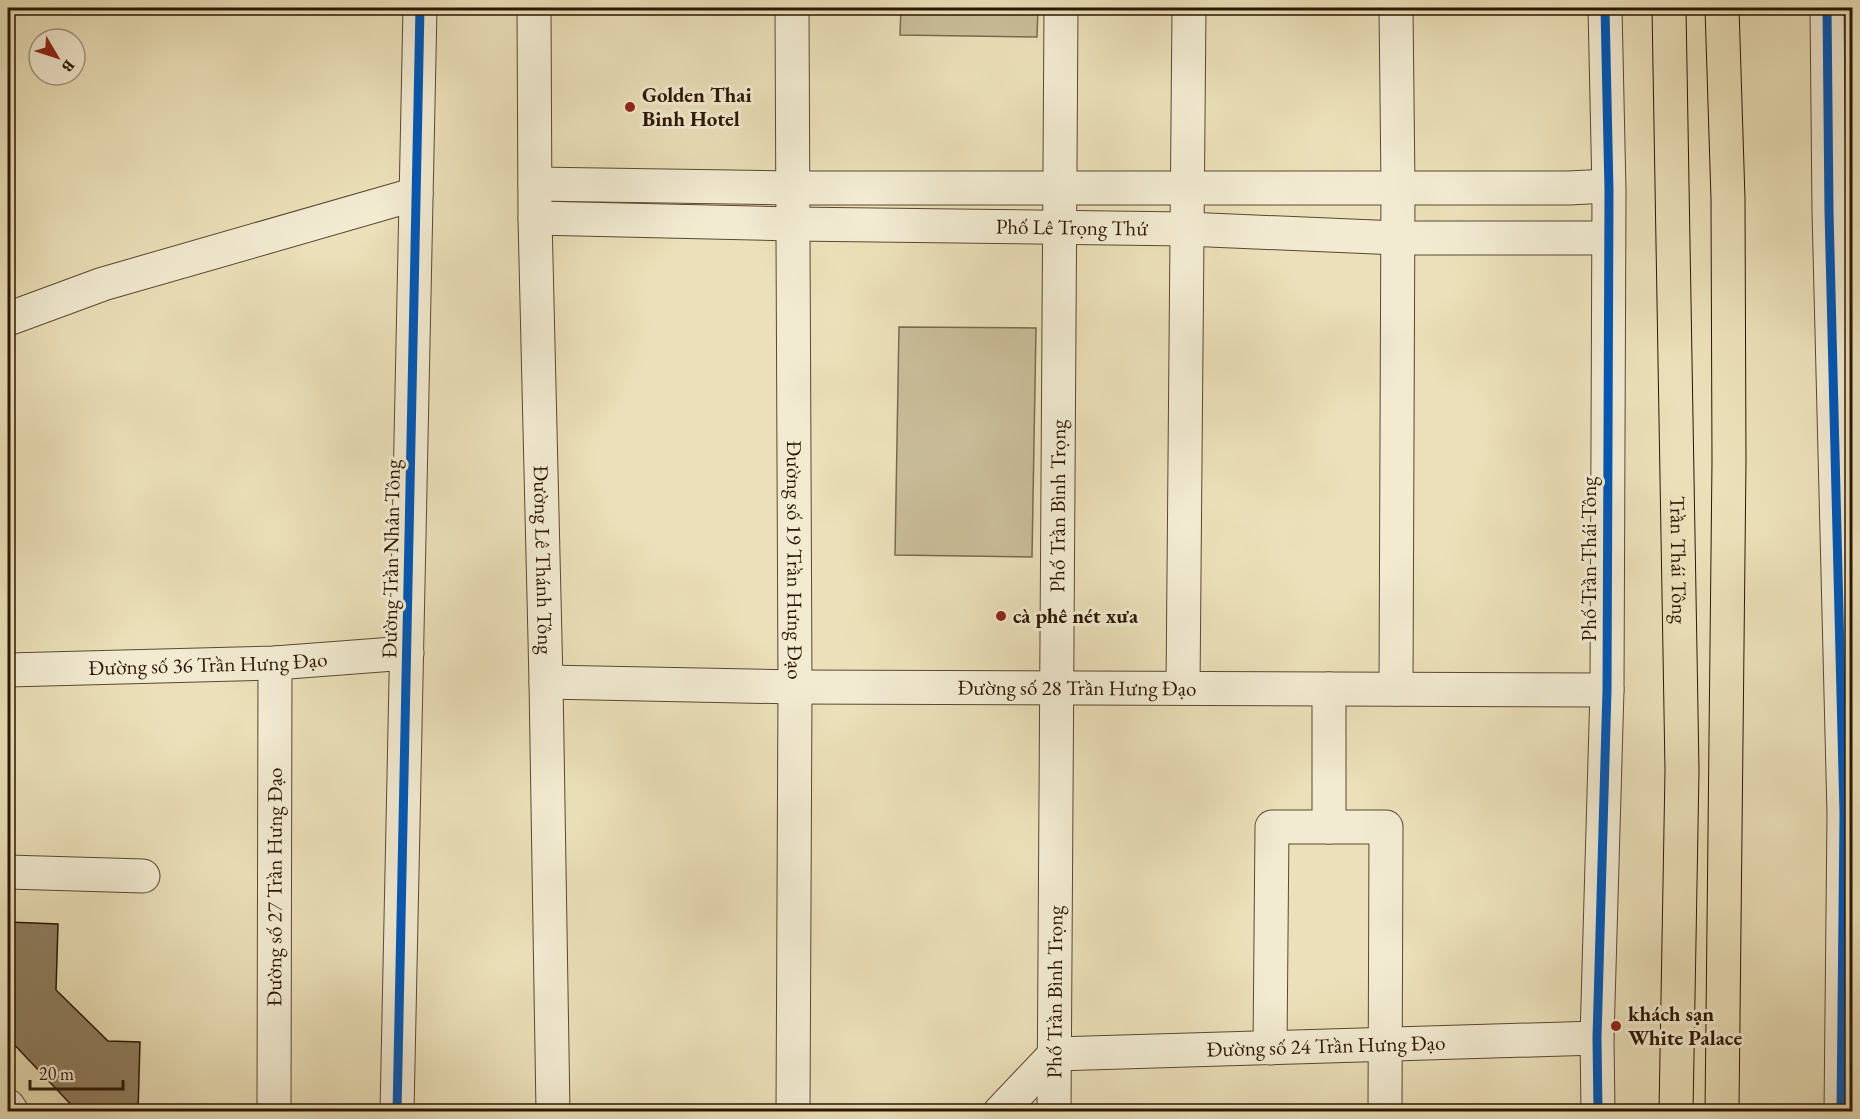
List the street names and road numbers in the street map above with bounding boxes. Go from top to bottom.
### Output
street label: Phố Lê Trọng Thứ [996,213,1148,242]
street label: Phố Trần Bình Trọng [1043,419,1071,593]
street label: Đường số 19 Trần Hưng Đạo [781,440,809,680]
street label: Đường Trần Nhân Tông [375,458,406,659]
street label: Đường Lê Thánh Tông [528,465,559,656]
street label: Phố Trần Thái Tông [1575,476,1602,641]
street label: Trần Thái Tông [1664,496,1694,625]
street label: Đường số 36 Trần Hưng Đạo [88,645,328,681]
street label: Đường số 28 Trần Hưng Đạo [957,674,1197,701]
street label: Đường số 27 Trần Hưng Đạo [260,767,288,1007]
street label: Phố Trần Bình Trọng [1040,905,1068,1079]
street label: Đường số 24 Trần Hưng Đạo [1206,1028,1446,1063]

